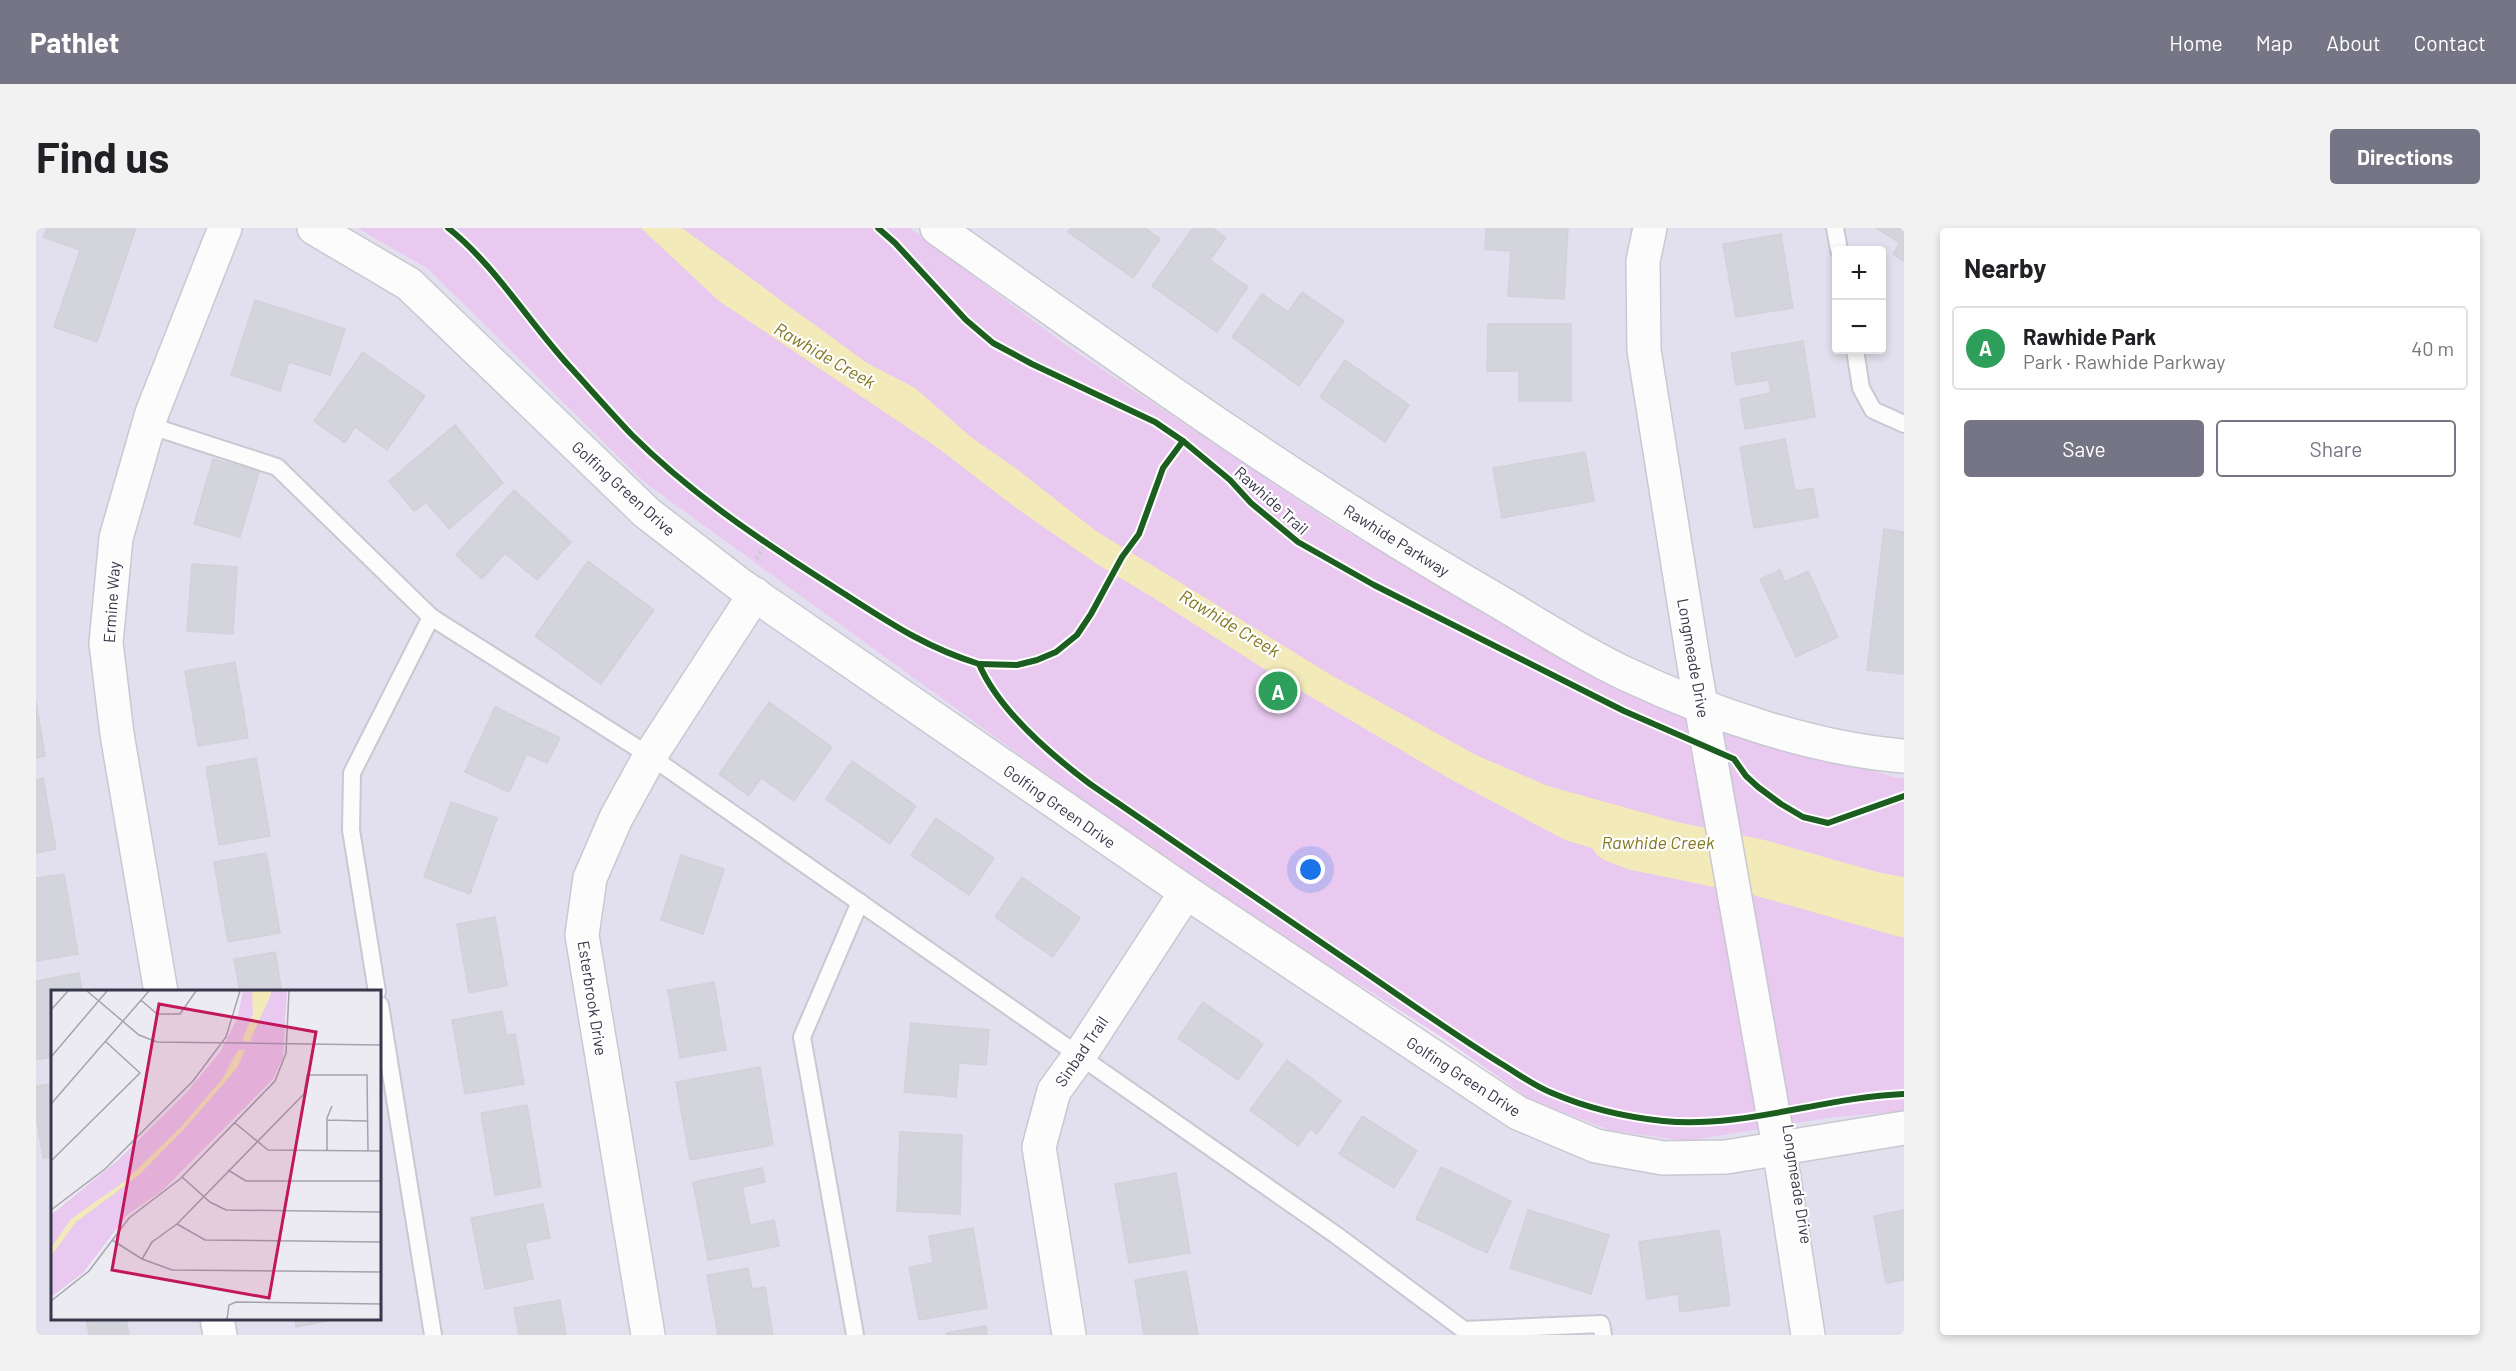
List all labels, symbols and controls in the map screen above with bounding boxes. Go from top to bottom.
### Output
text: Pathlet [30,25,119,59]
text: Home [2169,30,2223,55]
text: Map [2256,30,2293,55]
text: About [2326,30,2381,55]
text: Contact [2414,30,2486,55]
button: Directions [2330,129,2480,184]
text: Find us [36,131,169,181]
map controls [1832,246,1886,354]
button: + [1832,246,1886,300]
text: Nearby [1964,252,2046,283]
button: − [1832,300,1886,354]
water label: Rawhide Creek [770,317,880,393]
text: Rawhide Park [2023,323,2156,349]
text: A [1979,336,1992,360]
text: 40 m [2411,336,2454,360]
text: Park · Rawhide Parkway [2023,349,2226,373]
button: Save [1964,420,2204,477]
button: Share [2216,420,2456,477]
street label: Golfing Green Drive [568,437,680,539]
street label: Rawhide Trail [1231,462,1313,538]
street label: Rawhide Parkway [1341,500,1454,580]
street label: Ermine Way [99,560,123,643]
water label: Rawhide Creek [1176,584,1284,662]
street label: Longmeade Drive [1674,597,1714,719]
pin: A [1258,668,1298,714]
street label: Golfing Green Drive [1000,760,1120,852]
water label: Rawhide Creek [1601,831,1715,853]
your location [1296,855,1325,884]
street label: Esterbrook Drive [575,939,611,1057]
inset map [51,990,381,1320]
street label: Sinbad Trail [1051,1012,1111,1090]
street label: Golfing Green Drive [1403,1032,1525,1120]
street label: Longmeade Drive [1779,1123,1817,1245]

